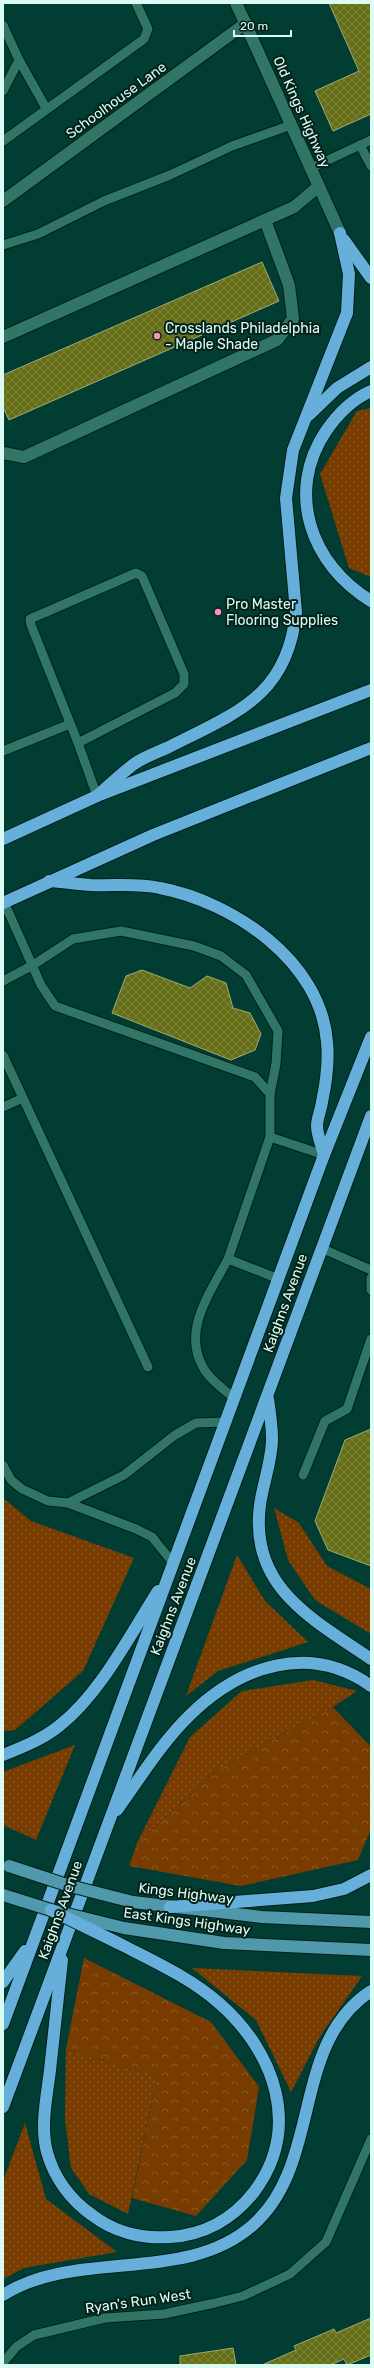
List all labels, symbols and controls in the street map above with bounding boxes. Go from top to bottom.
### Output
scale bar [234,12,291,38]
text: 20 m [240,19,268,33]
street label: Old Kings Highway [269,54,334,171]
street label: Schoolhouse Lane [63,58,170,142]
place label: Crosslands Philadelphia - Maple Shade [165,320,320,353]
marker: Crosslands Philadelphia - Maple Shade [152,331,162,341]
place label: Pro Master Flooring Supplies [226,596,338,629]
marker: Pro Master Flooring Supplies [213,607,223,617]
street label: Kaighns Avenue [260,1251,311,1355]
street label: Kaighns Avenue [147,1554,200,1658]
street label: Kaighns Avenue [35,1858,86,1962]
street label: Kings Highway [137,1879,235,1908]
street label: East Kings Highway [122,1904,252,1939]
street label: Ryan's Run West [84,2286,192,2317]

